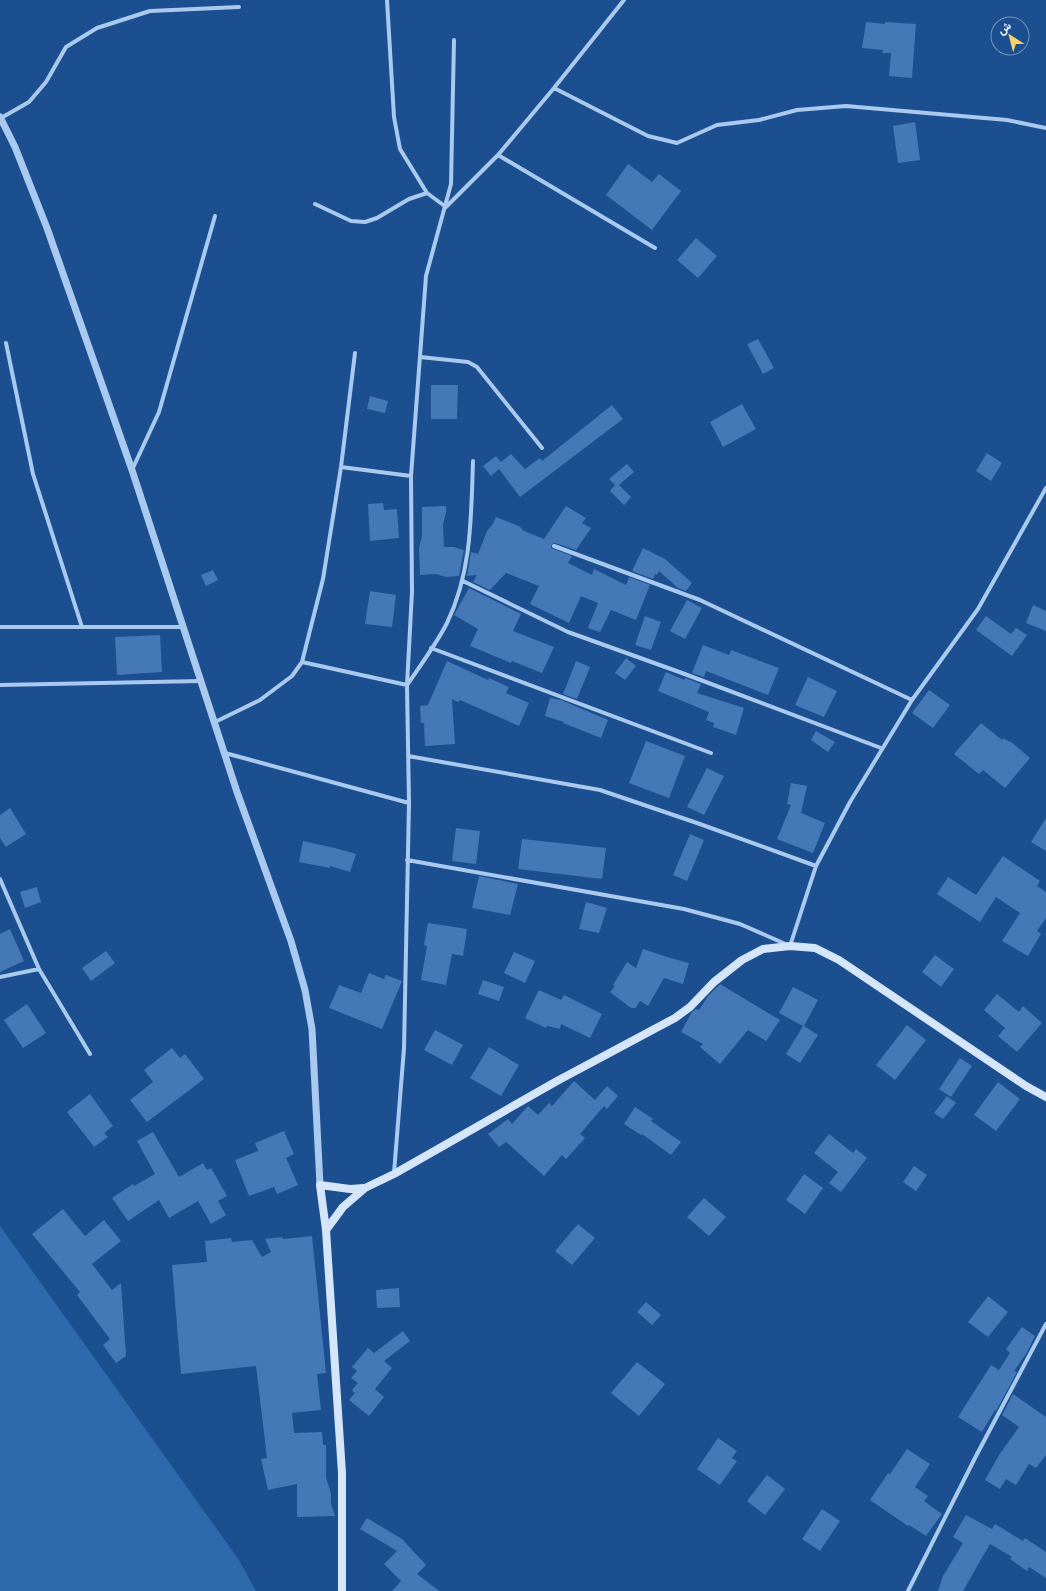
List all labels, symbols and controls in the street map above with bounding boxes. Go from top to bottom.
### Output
north arrow [990,16,1030,56]
text: ش [995,18,1014,37]

